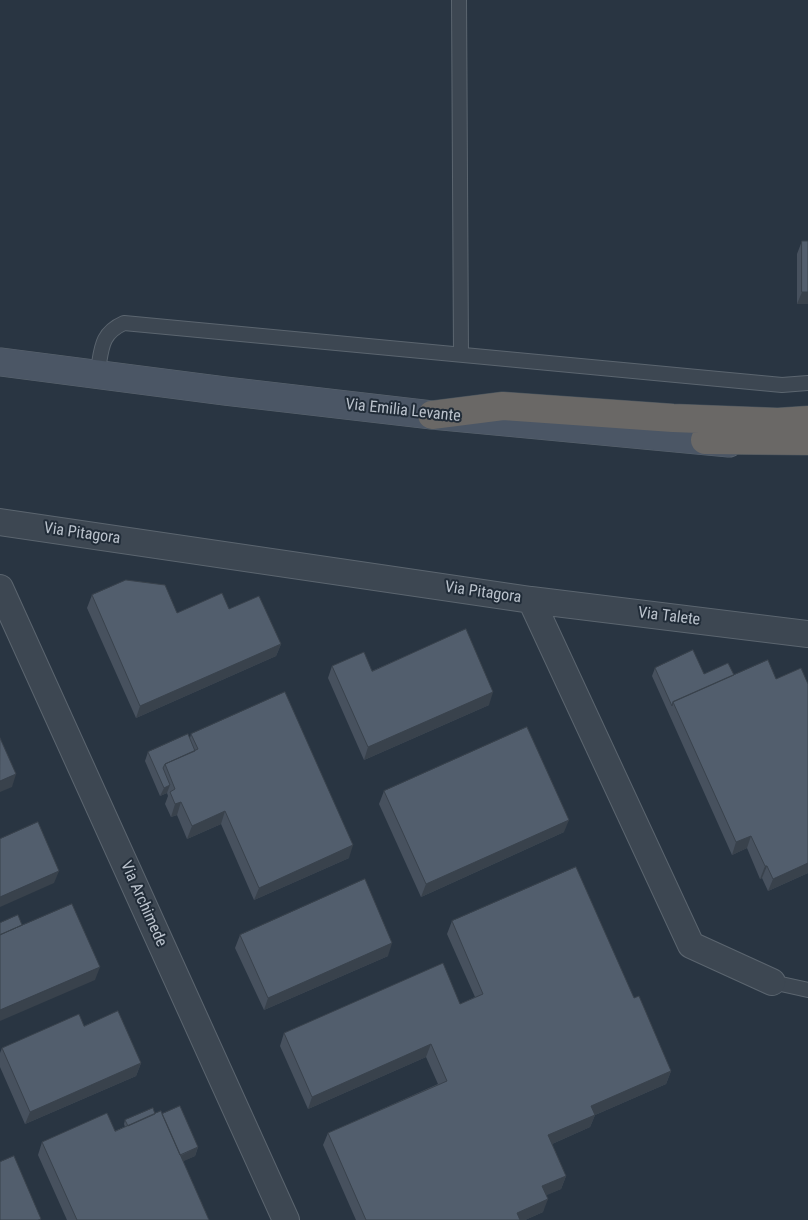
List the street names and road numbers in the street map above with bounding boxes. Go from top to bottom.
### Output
street label: Via Emilia Levante [344,395,462,427]
street label: Via Pitagora [43,519,121,549]
street label: Via Pitagora [444,578,522,608]
street label: Via Talete [637,604,701,630]
street label: Via Archimede [116,858,170,950]

